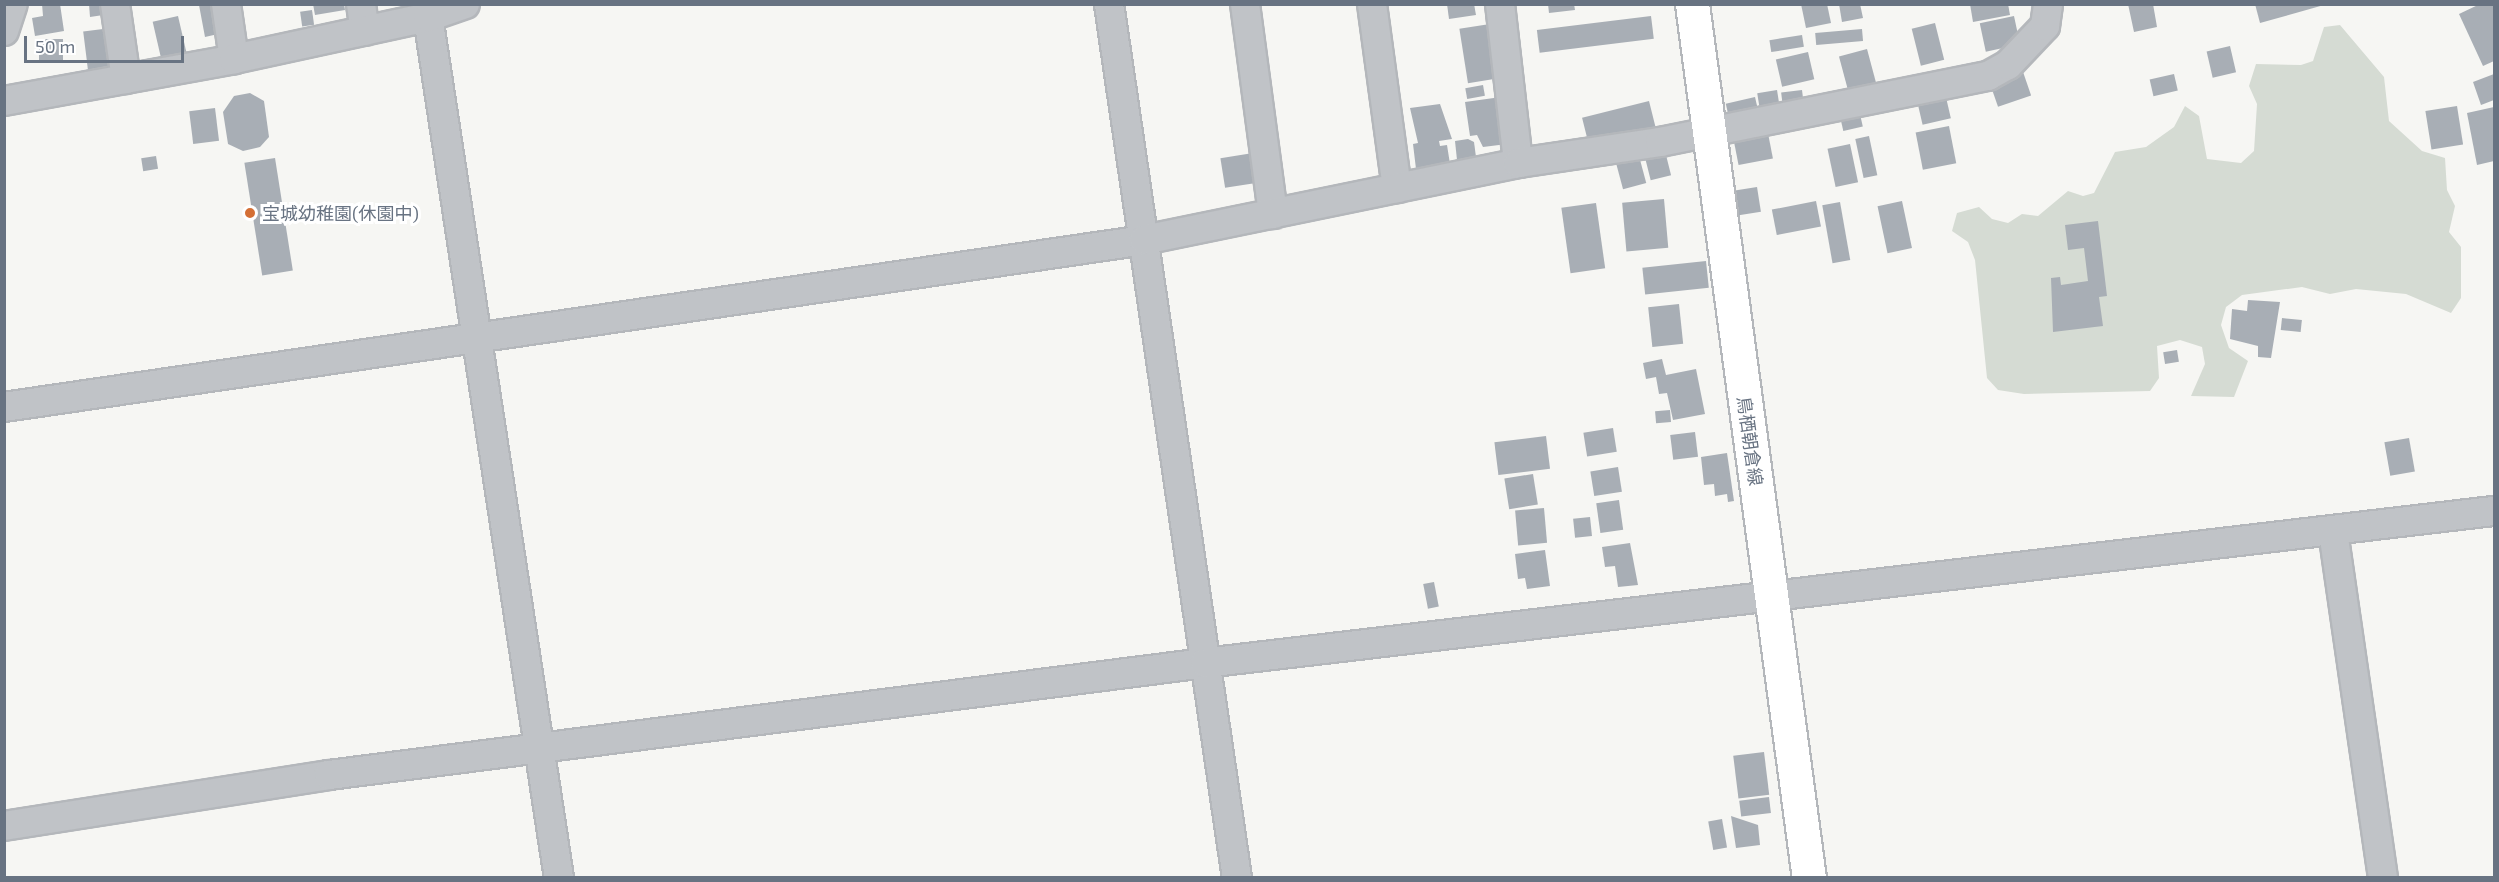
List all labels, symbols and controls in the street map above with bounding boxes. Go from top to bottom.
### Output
scale bar [27,24,188,62]
text: 50 m [35,35,75,57]
place label: 宝城幼稚園(休園中) [262,202,419,224]
marker: 宝城幼稚園(休園中) [243,206,257,220]
street label: 鳥栖朝倉線 [1733,395,1767,487]

